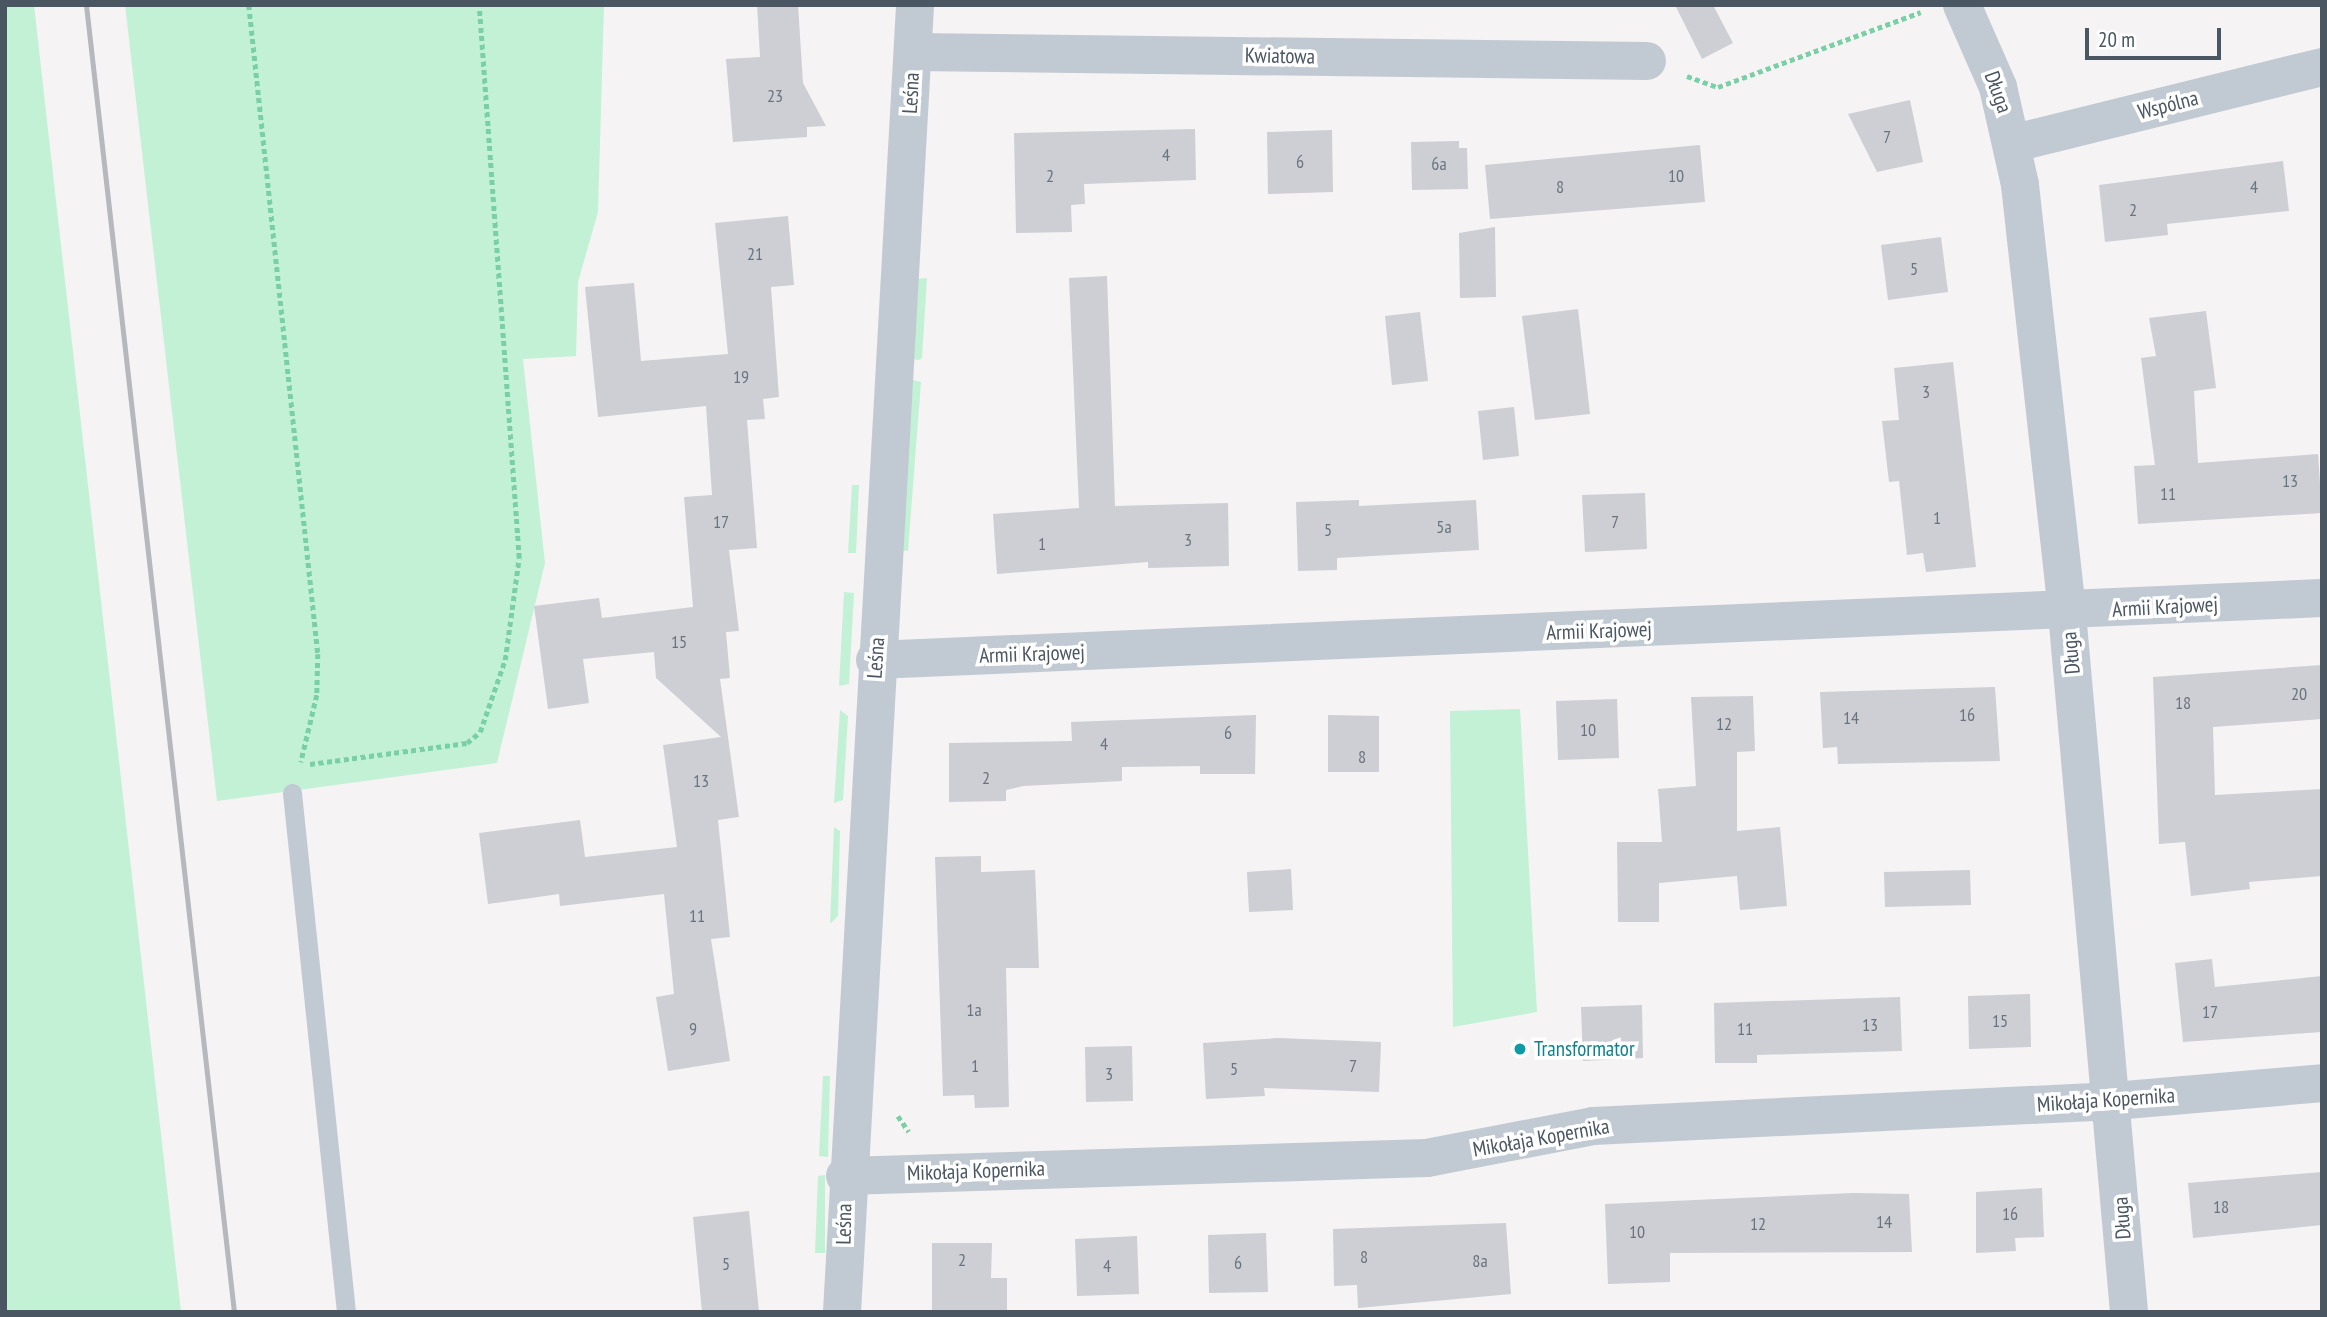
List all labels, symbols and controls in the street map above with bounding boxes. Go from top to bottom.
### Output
scale bar [2089,14,2226,58]
text: 20 m [2098,26,2135,53]
street label: Kwiatowa [1245,43,1315,69]
street label: Długa [1979,68,2017,116]
street label: Leśna [897,72,925,114]
house number: 23 [767,85,783,107]
street label: Wspólna [2135,85,2201,125]
house number: 7 [1883,126,1891,148]
house number: 4 [1162,144,1170,166]
house number: 6 [1296,151,1304,173]
house number: 6a [1431,153,1447,175]
house number: 2 [1046,165,1054,187]
house number: 10 [1668,165,1684,187]
house number: 8 [1556,176,1564,198]
house number: 4 [2250,176,2258,198]
house number: 2 [2129,199,2137,221]
house number: 21 [747,243,763,265]
house number: 5 [1910,258,1918,280]
house number: 19 [733,366,749,388]
house number: 3 [1922,381,1930,403]
house number: 13 [2282,470,2298,492]
house number: 11 [2160,483,2176,505]
house number: 1 [1933,507,1941,529]
house number: 17 [713,511,729,533]
house number: 7 [1611,511,1619,533]
house number: 5a [1436,516,1452,538]
house number: 5 [1324,519,1332,541]
house number: 3 [1184,529,1192,551]
house number: 1 [1038,533,1046,555]
street label: Armii Krajowej [2112,592,2218,622]
street label: Armii Krajowej [1546,617,1652,645]
house number: 15 [671,631,687,653]
street label: Długa [2057,631,2085,675]
street label: Leśna [862,637,890,679]
street label: Armii Krajowej [979,640,1085,668]
house number: 20 [2291,683,2307,705]
house number: 18 [2175,692,2191,714]
house number: 16 [1959,704,1975,726]
house number: 14 [1843,707,1859,729]
house number: 12 [1716,713,1732,735]
house number: 10 [1580,719,1596,741]
house number: 6 [1224,722,1232,744]
house number: 4 [1100,733,1108,755]
house number: 8 [1358,746,1366,768]
house number: 2 [982,767,990,789]
house number: 13 [693,770,709,792]
house number: 11 [689,905,705,927]
house number: 1a [966,999,982,1021]
house number: 17 [2202,1001,2218,1023]
house number: 15 [1992,1010,2008,1032]
house number: 13 [1862,1014,1878,1036]
house number: 9 [689,1018,697,1040]
house number: 11 [1737,1018,1753,1040]
place label: Transformator [1534,1036,1635,1062]
marker: Transformator [1512,1041,1528,1057]
house number: 1 [971,1055,979,1077]
house number: 7 [1349,1055,1357,1077]
house number: 5 [1230,1058,1238,1080]
house number: 3 [1105,1063,1113,1085]
street label: Mikołaja Kopernika [2036,1083,2176,1117]
street label: Mikołaja Kopernika [1471,1114,1611,1162]
street label: Mikołaja Kopernika [907,1156,1045,1186]
street label: Długa [2108,1196,2136,1240]
house number: 18 [2213,1196,2229,1218]
street label: Leśna [831,1203,857,1245]
house number: 16 [2002,1203,2018,1225]
house number: 14 [1876,1211,1892,1233]
house number: 12 [1750,1213,1766,1235]
house number: 10 [1629,1221,1645,1243]
house number: 8 [1360,1246,1368,1268]
house number: 2 [958,1249,966,1271]
house number: 8a [1472,1250,1488,1272]
house number: 6 [1234,1252,1242,1274]
house number: 5 [722,1253,730,1275]
house number: 4 [1103,1255,1111,1277]

